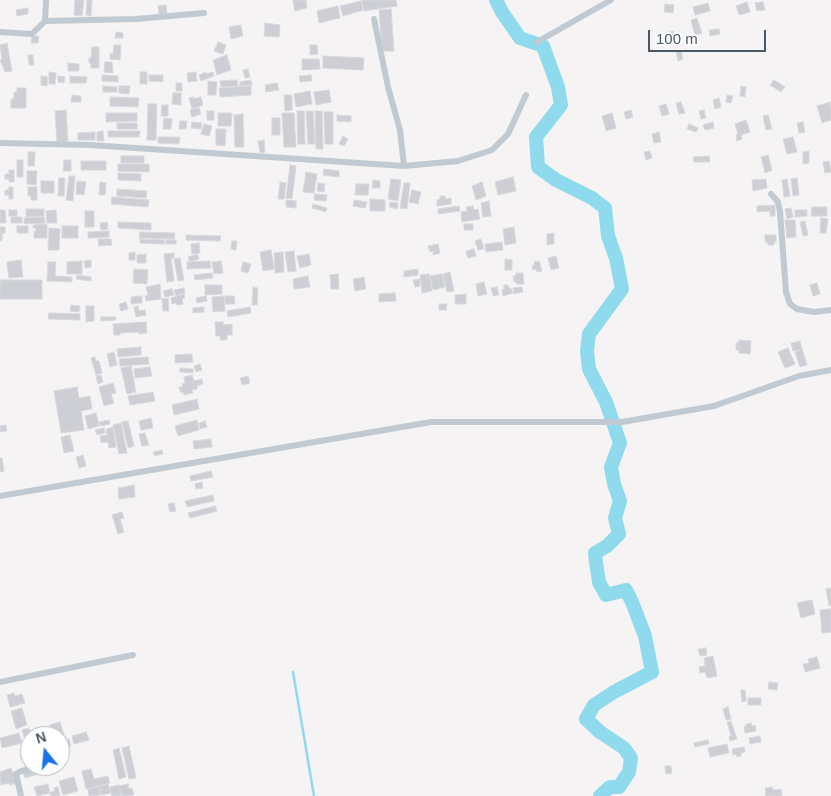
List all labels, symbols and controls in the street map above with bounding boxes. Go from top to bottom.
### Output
scale bar [651,20,768,52]
text: 100 m [656,30,698,47]
north arrow [20,726,70,776]
text: N [34,728,48,747]

